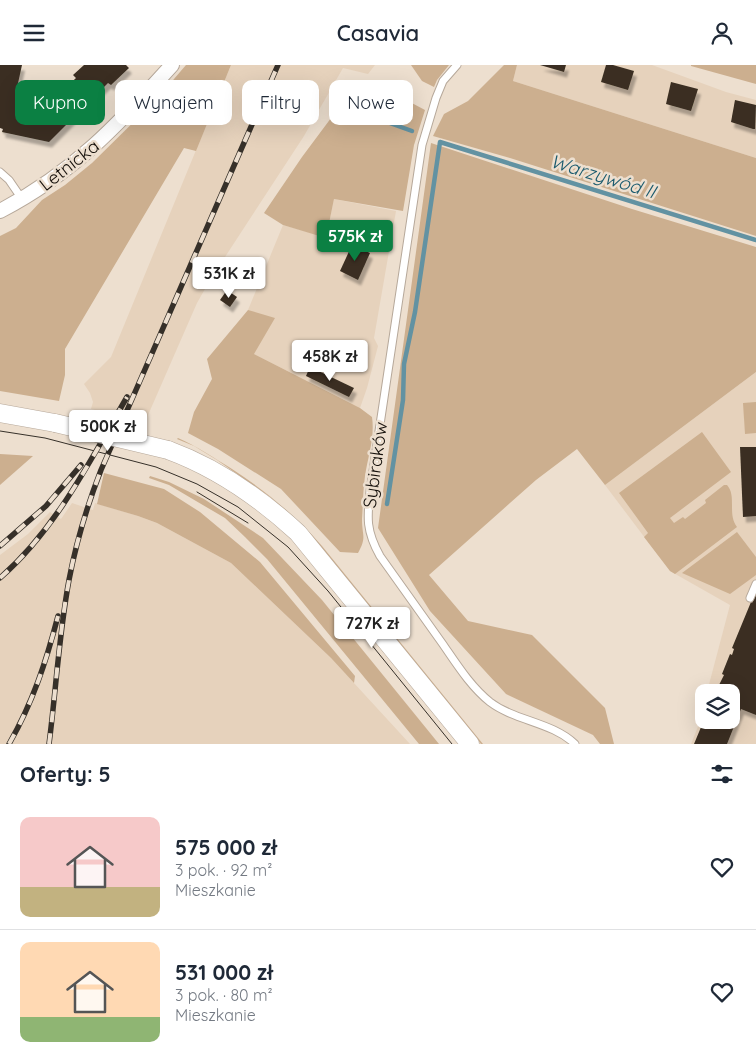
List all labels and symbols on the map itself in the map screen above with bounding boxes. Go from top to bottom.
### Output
street label: Letnicka [34,134,104,196]
water label: Warzywód II [547,149,661,204]
pin: 575K zł [309,219,401,262]
pin: 531K zł [183,257,275,299]
pin: 458K zł [284,339,376,382]
pin: 500K zł [62,409,154,452]
street label: Sybiraków [358,420,392,510]
pin: 727K zł [326,607,418,649]

